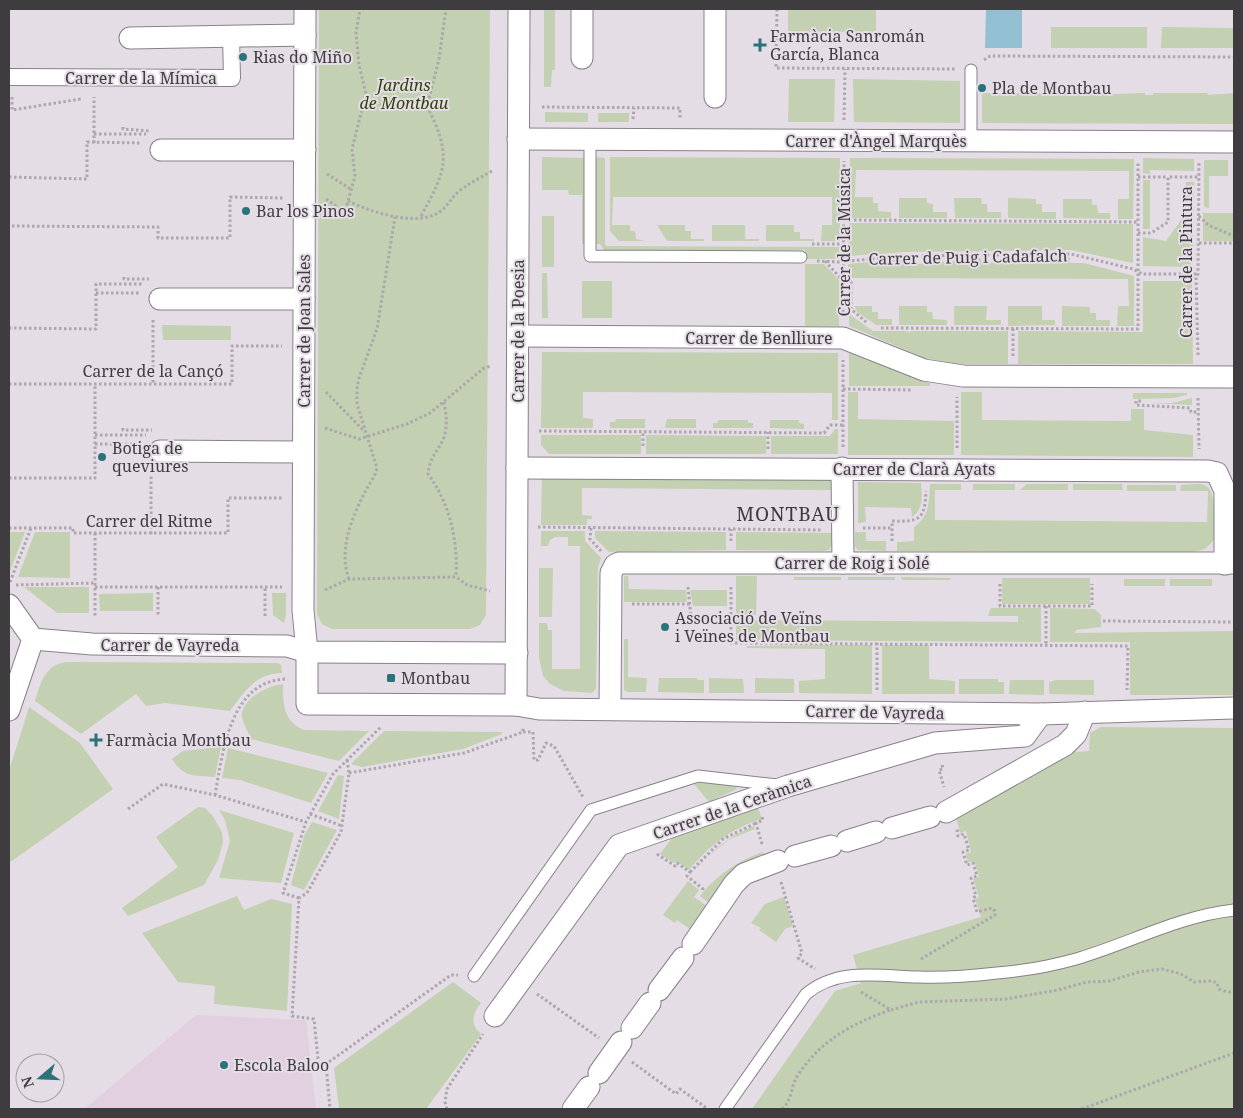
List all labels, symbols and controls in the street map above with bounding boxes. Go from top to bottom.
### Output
place label: Farmàcia Sanromán García, Blanca [770,25,925,65]
marker: Farmàcia Sanromán García, Blanca [754,39,766,51]
place label: Rias do Miño [253,46,352,68]
marker: Rias do Miño [237,51,249,63]
street label: Carrer de la Mímica [65,67,217,89]
park label: Jardins de Montbau [360,74,449,114]
place label: Pla de Montbau [992,77,1112,99]
marker: Pla de Montbau [976,82,988,94]
street label: Carrer d'Àngel Marquès [785,130,967,152]
street label: Carrer de la Música [833,167,855,317]
street label: Carrer de la Pintura [1175,186,1197,338]
place label: Bar los Pinos [256,200,354,222]
marker: Bar los Pinos [240,205,252,217]
street label: Carrer de Puig i Cadafalch [868,244,1068,270]
street label: Carrer de Joan Sales [293,254,315,408]
street label: Carrer de la Poesia [507,259,529,403]
street label: Carrer de Benlliure [685,327,833,349]
street label: Carrer de la Cançó [82,360,224,382]
place label: Botiga de queviures [112,437,188,477]
marker: Botiga de queviures [96,451,108,463]
street label: Carrer de Clarà Ayats [833,458,995,480]
district label: MONTBAU [736,501,840,527]
street label: Carrer del Ritme [86,510,212,532]
street label: Carrer de Roig i Solé [774,552,930,574]
place label: Associació de Veïns i Veïnes de Montbau [675,607,830,647]
marker: Associació de Veïns i Veïnes de Montbau [659,621,671,633]
street label: Carrer de Vayreda [100,634,240,656]
place label: Montbau [401,667,470,689]
marker: Montbau [385,672,397,684]
street label: Carrer de Vayreda [805,700,945,724]
place label: Farmàcia Montbau [106,729,251,751]
marker: Farmàcia Montbau [90,734,102,746]
street label: Carrer de la Ceràmica [650,769,814,845]
north arrow [15,1053,65,1103]
place label: Escola Baloo [234,1054,329,1076]
marker: Escola Baloo [218,1059,230,1071]
text: N [16,1074,38,1091]

